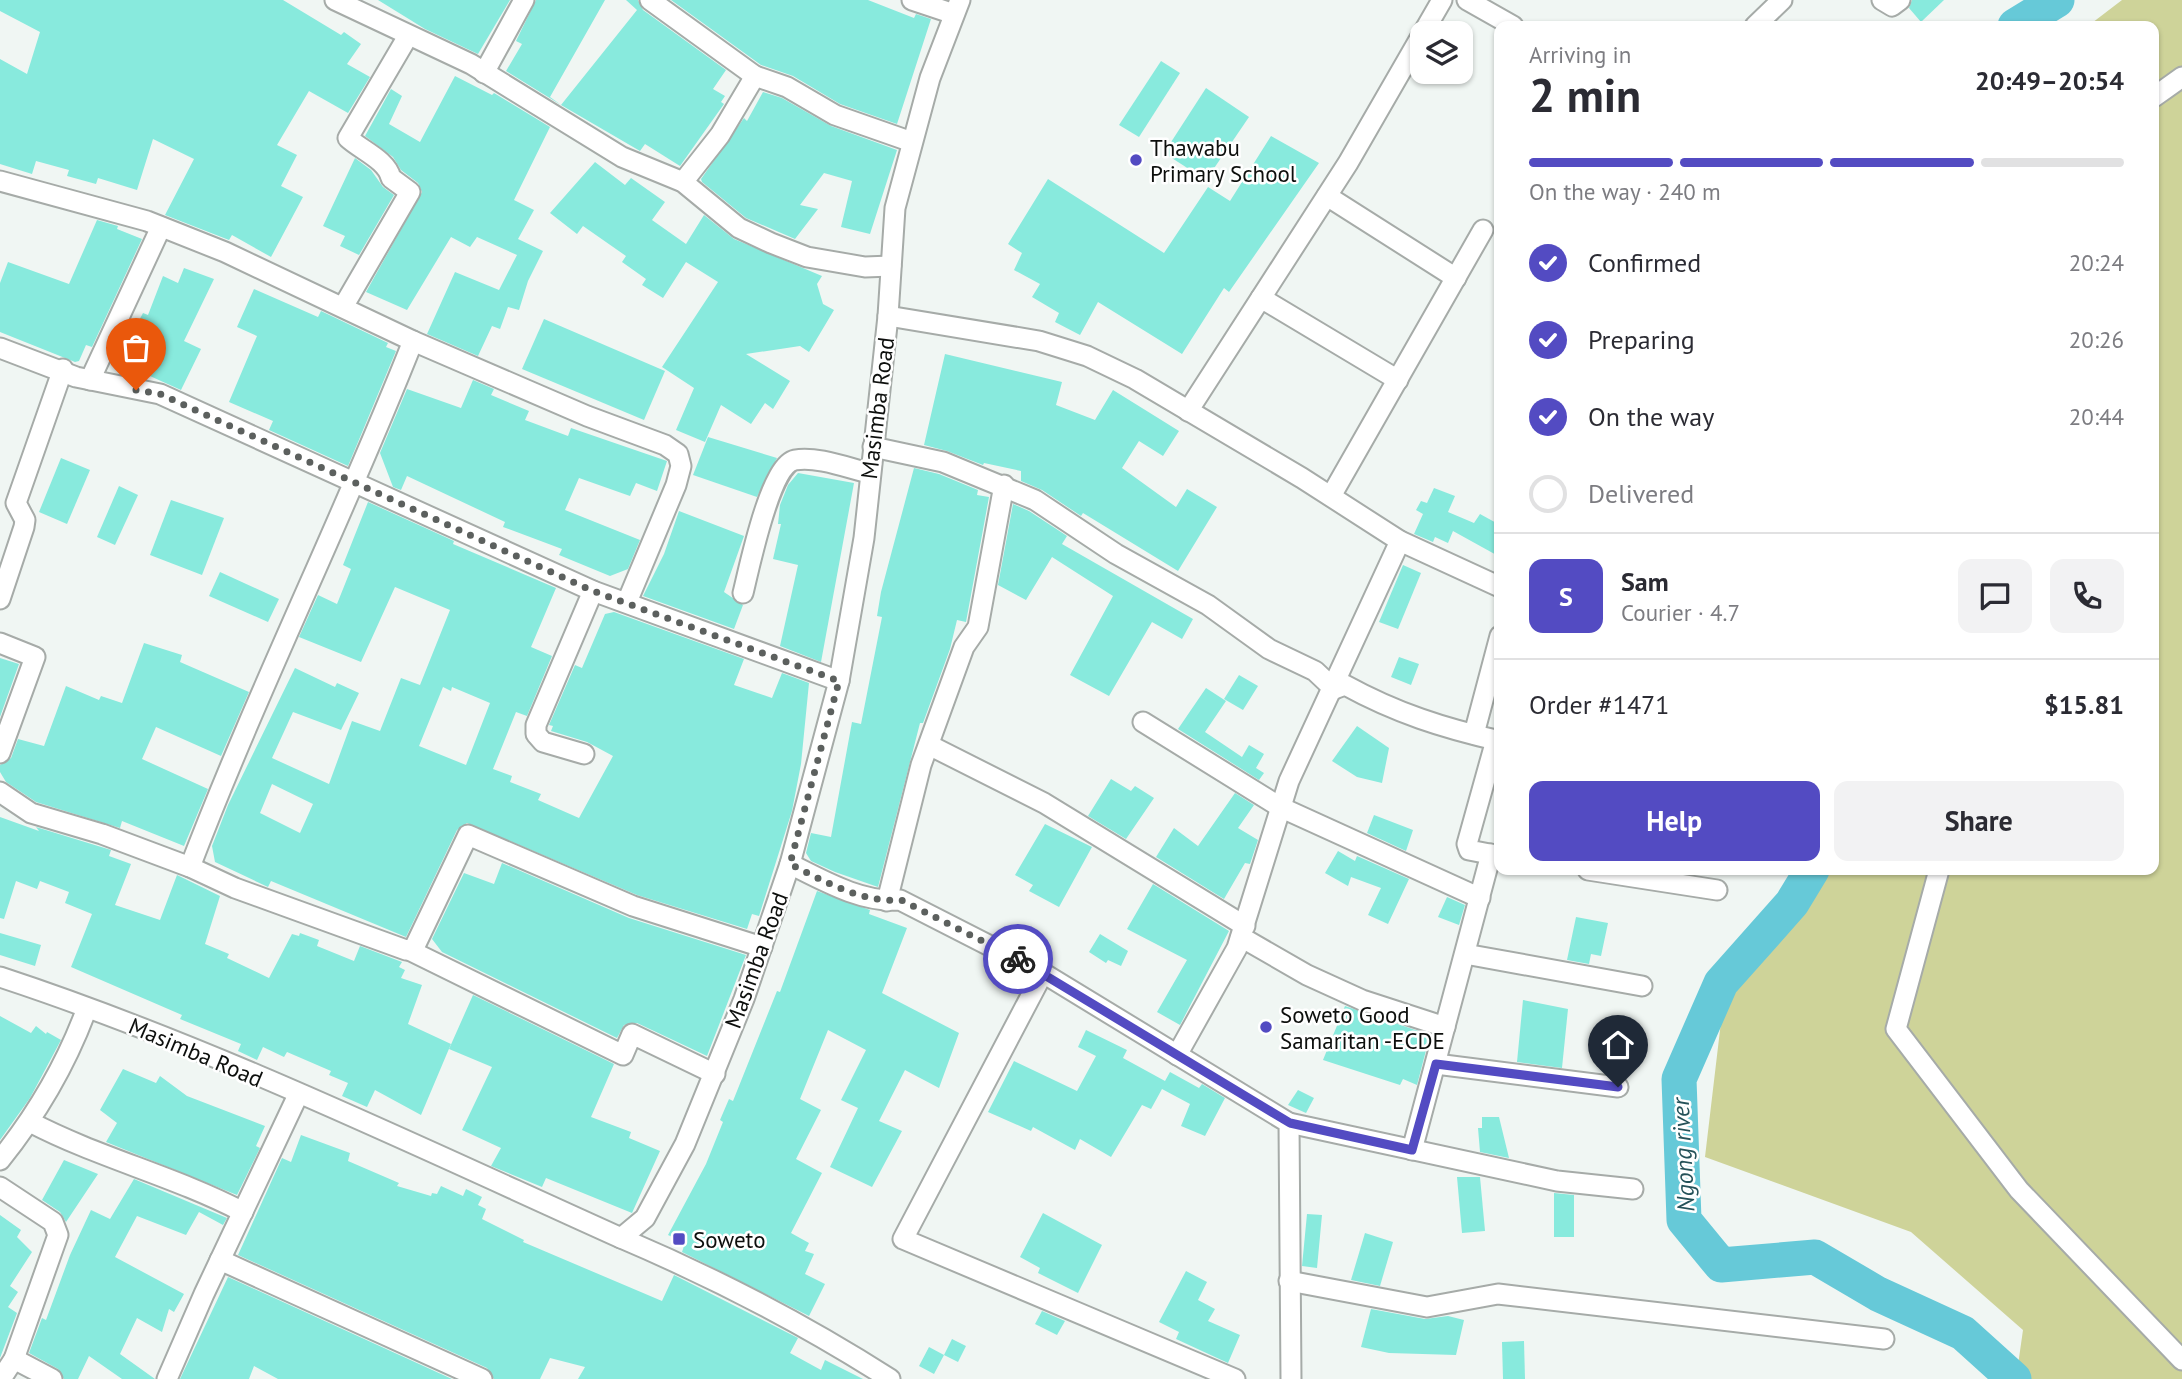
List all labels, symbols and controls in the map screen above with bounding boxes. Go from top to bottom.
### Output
map controls [1410,21,1473,84]
button: layers [1410,21,1473,84]
text: Arriving in [1529,40,1631,69]
text: 20:49–20:54 [1975,64,2124,97]
text: 2 min [1529,65,1641,125]
place label: Thawabu Primary School [1150,133,1297,188]
marker: Thawabu Primary School [1128,152,1144,168]
text: On the way · 240 m [1529,177,1721,206]
icon: check [1529,244,1567,282]
text: Confirmed [1588,246,1701,279]
text: 20:24 [2069,248,2124,277]
pin [106,318,166,390]
icon: check [1529,321,1567,359]
text: Preparing [1588,323,1695,356]
text: 20:26 [2069,325,2124,354]
icon: bag [117,329,155,367]
street label: Masimba Road [854,335,900,481]
icon: check [1529,398,1567,436]
text: On the way [1588,400,1714,433]
text: 20:44 [2069,402,2124,431]
text: Delivered [1588,477,1694,510]
button: chat [1958,559,2032,633]
button: phone [2050,559,2124,633]
text: Sam [1621,565,1669,598]
text: S [1559,580,1573,613]
text: Courier · 4.7 [1621,598,1740,627]
text: Order #1471 [1529,688,1669,721]
text: $15.81 [2044,688,2124,721]
button: Help [1529,781,1820,861]
button: Share [1834,781,2124,861]
street label: Masimba Road [718,888,794,1032]
courier [983,924,1053,994]
icon: bike [999,940,1037,978]
place label: Soweto Good Samaritan -ECDE [1280,1000,1445,1055]
street label: Masimba Road [125,1011,267,1093]
pin [1588,1015,1648,1087]
marker: Soweto Good Samaritan -ECDE [1258,1019,1274,1035]
icon: home [1599,1026,1637,1064]
water label: Ngong river [1664,1095,1701,1213]
place label: Soweto [693,1225,766,1254]
marker: Soweto [671,1231,687,1247]

